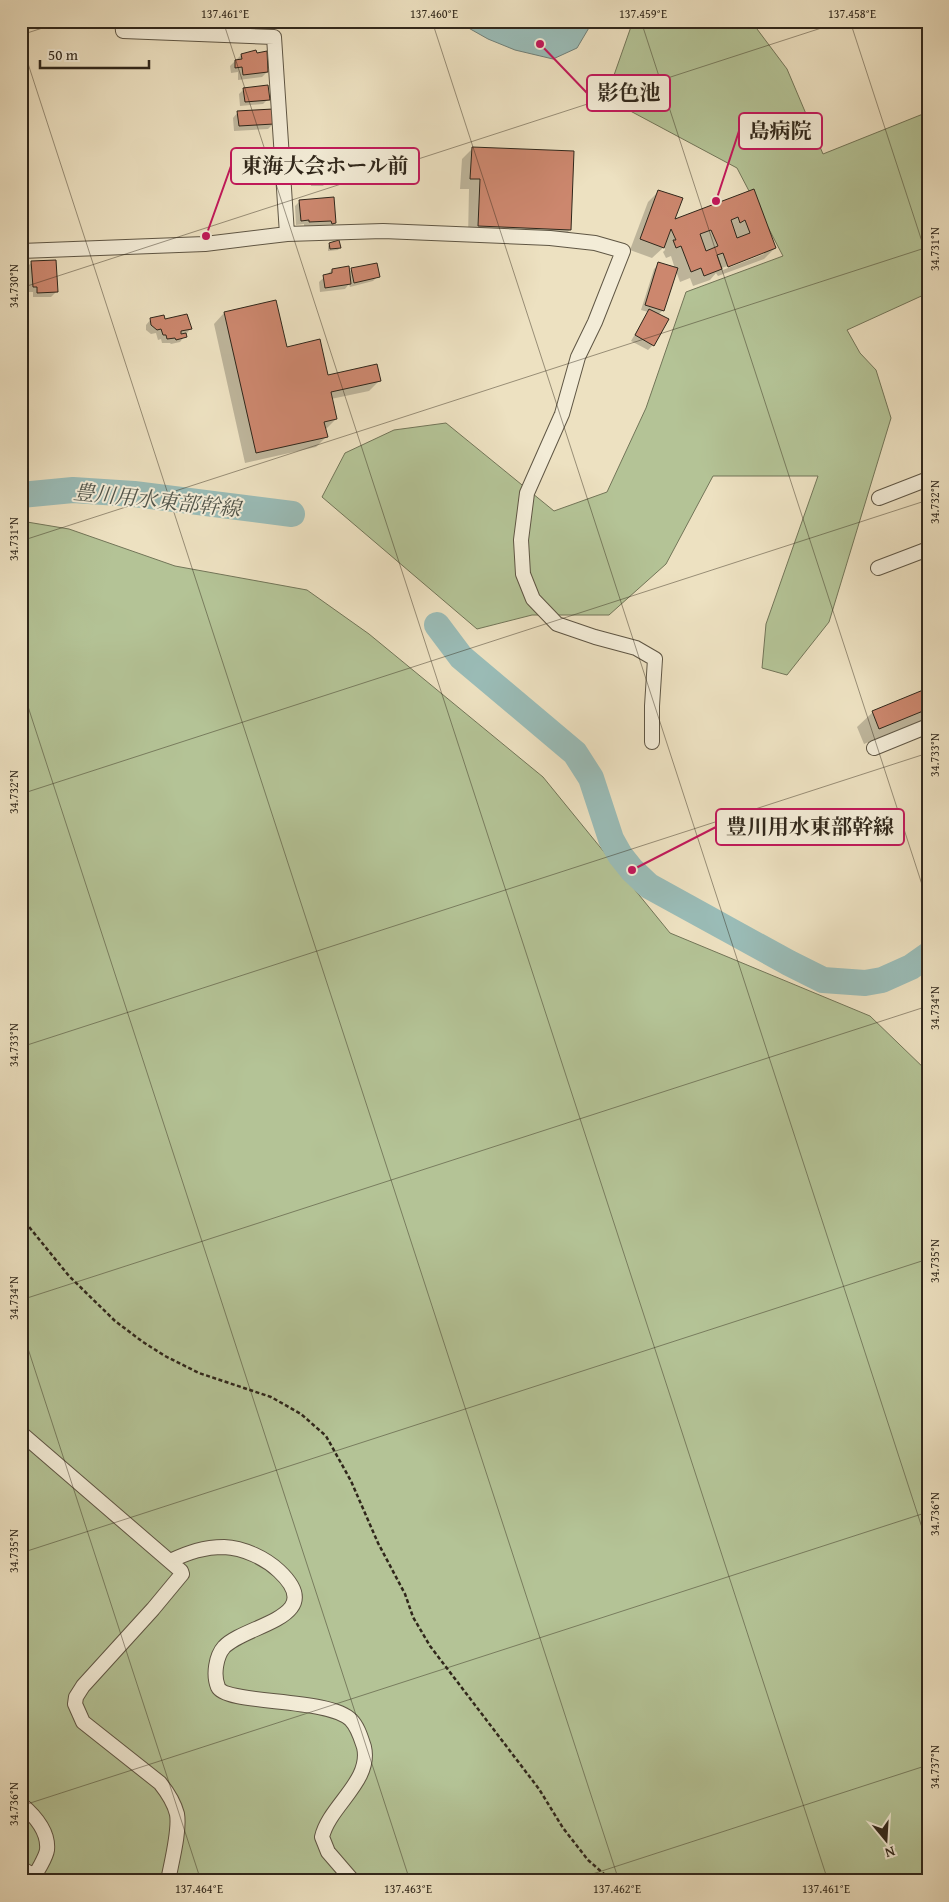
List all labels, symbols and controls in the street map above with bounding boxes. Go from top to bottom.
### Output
text: 137.461°E [201,5,249,22]
text: 137.460°E [410,5,458,22]
text: 137.459°E [619,5,667,22]
text: 137.458°E [828,5,876,22]
scale bar [40,38,149,70]
text: 50 m [48,44,79,65]
callout: 影色池 [587,75,670,111]
text: 影色池 [598,77,661,108]
callout: 島病院 [739,113,822,149]
text: 島病院 [749,115,812,146]
callout: 東海大会ホール前 [231,148,419,184]
text: 東海大会ホール前 [241,150,409,181]
text: 34.731°N [926,227,943,271]
text: 34.730°N [5,264,22,308]
water label: 豊川用水東部幹線 [72,476,245,525]
text: 34.732°N [926,480,943,524]
text: 34.731°N [5,517,22,561]
text: 34.733°N [926,733,943,777]
text: 34.732°N [5,770,22,814]
callout: 豊川用水東部幹線 [716,809,904,845]
text: 豊川用水東部幹線 [726,811,894,842]
text: 34.734°N [926,986,943,1030]
text: 34.733°N [5,1023,22,1067]
text: 34.735°N [926,1239,943,1283]
text: 34.734°N [5,1276,22,1320]
text: 34.736°N [926,1492,943,1536]
text: 34.735°N [5,1529,22,1573]
text: 34.737°N [926,1745,943,1789]
text: 34.736°N [5,1782,22,1826]
north arrow [862,1814,912,1864]
text: N [882,1841,898,1864]
text: 137.464°E [175,1880,223,1897]
text: 137.463°E [384,1880,432,1897]
text: 137.462°E [593,1880,641,1897]
text: 137.461°E [802,1880,850,1897]

